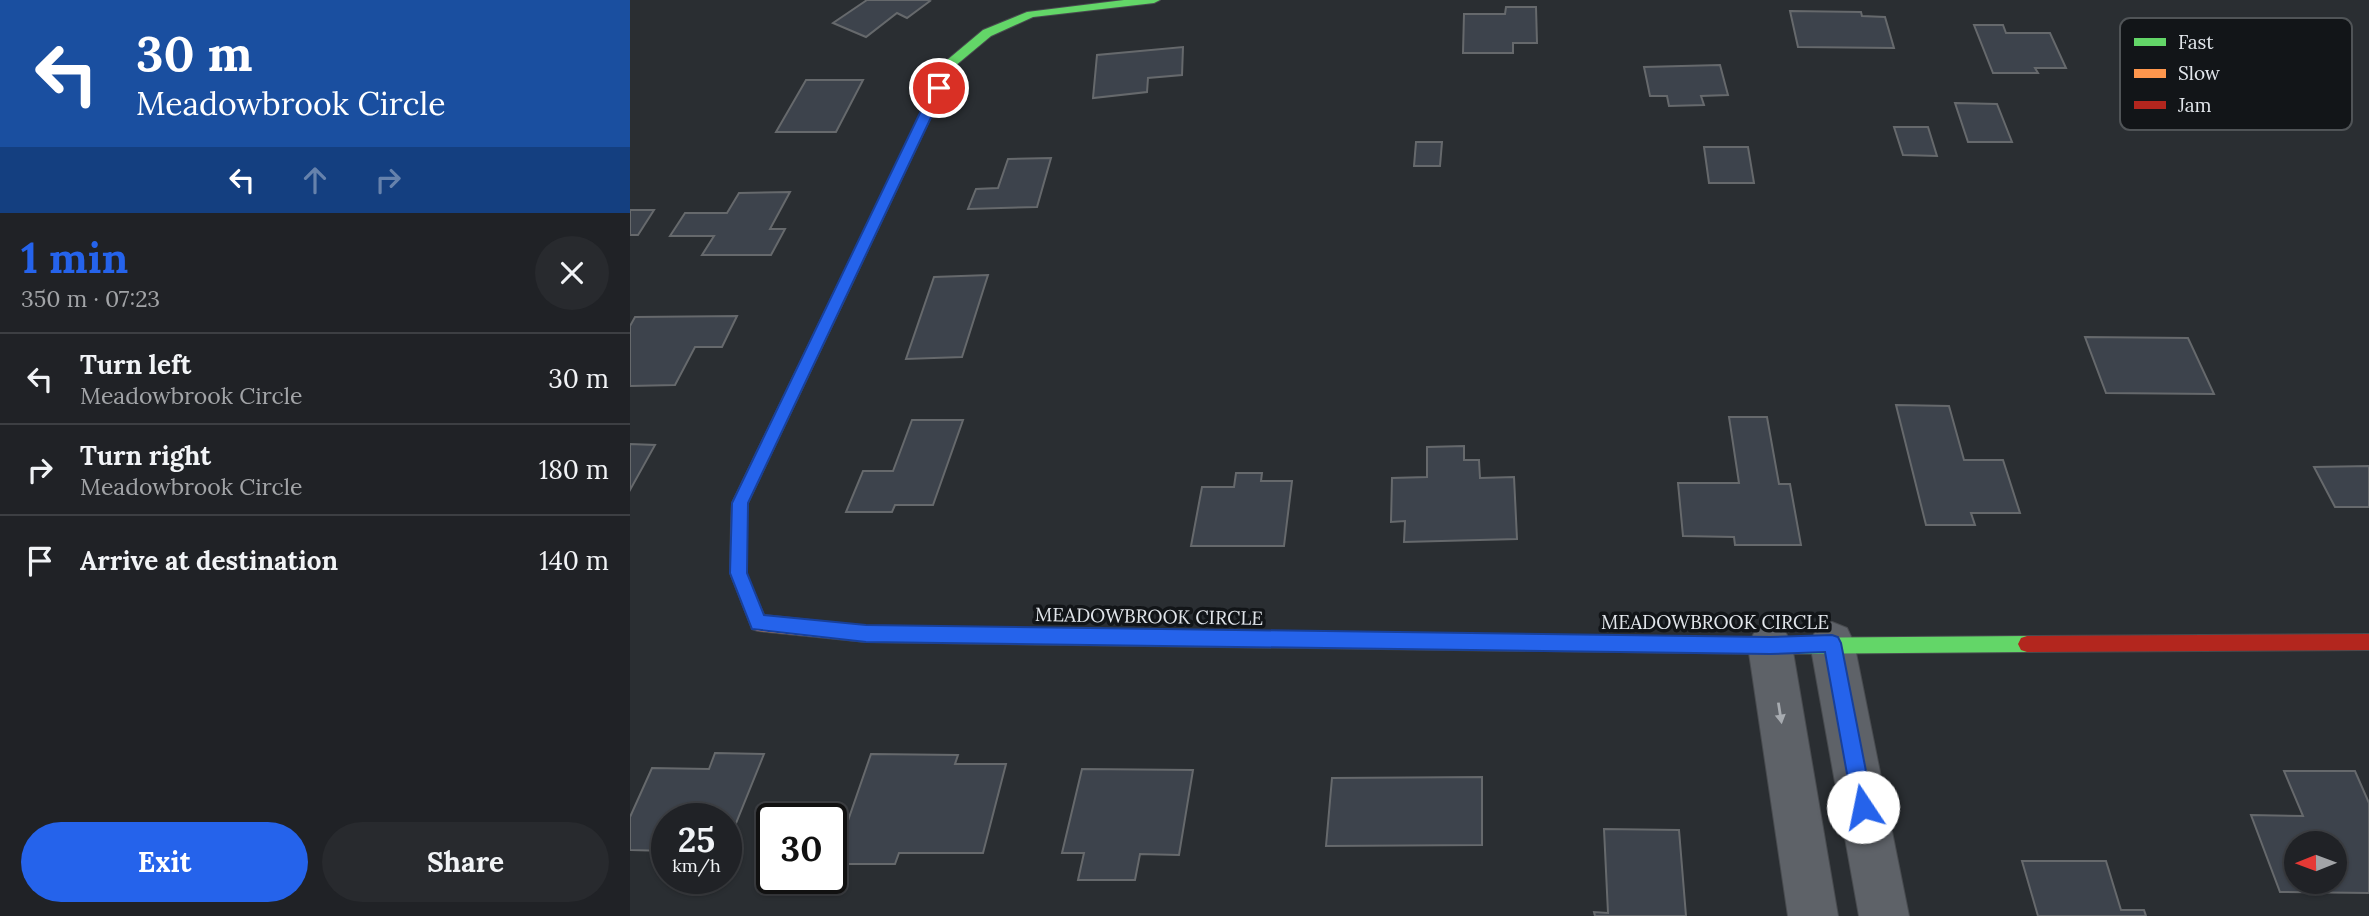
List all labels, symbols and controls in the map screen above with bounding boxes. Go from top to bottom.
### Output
legend [2120,18,2352,130]
text: 30 m [136,22,253,84]
icon: left [21,28,112,119]
text: Fast [2178,30,2214,54]
pin [909,58,969,118]
text: Slow [2178,61,2221,85]
icon: arrive [920,69,958,107]
text: Meadowbrook Circle [136,83,445,124]
text: Jam [2177,93,2212,117]
icon: left [223,161,261,199]
icon: ahead [296,161,334,199]
icon: right [369,161,407,199]
text: 1 min [21,231,128,285]
button: close [535,236,609,310]
text: 350 m · 07:23 [21,284,160,313]
text: Turn left [80,348,191,381]
icon: left [21,360,59,398]
text: 30 m [548,362,609,395]
text: Meadowbrook Circle [80,381,302,410]
text: Turn right [80,439,211,472]
icon: right [21,451,59,489]
text: 180 m [539,453,609,486]
text: Meadowbrook Circle [80,472,302,501]
icon: arrive [21,542,59,580]
text: Arrive at destination [80,544,338,577]
text: 140 m [539,544,609,577]
street label: MEADOWBROOK CIRCLE [1035,602,1263,630]
street label: MEADOWBROOK CIRCLE [1601,610,1829,634]
one-way arrow [1775,702,1786,724]
position arrow [1826,770,1900,844]
speed limit sign: 30 [756,803,847,894]
text: 25 [678,817,715,862]
button: Exit [21,822,308,902]
button: Share [322,822,609,902]
north arrow [2284,831,2347,894]
map controls [2284,831,2347,894]
text: km/h [672,854,721,877]

